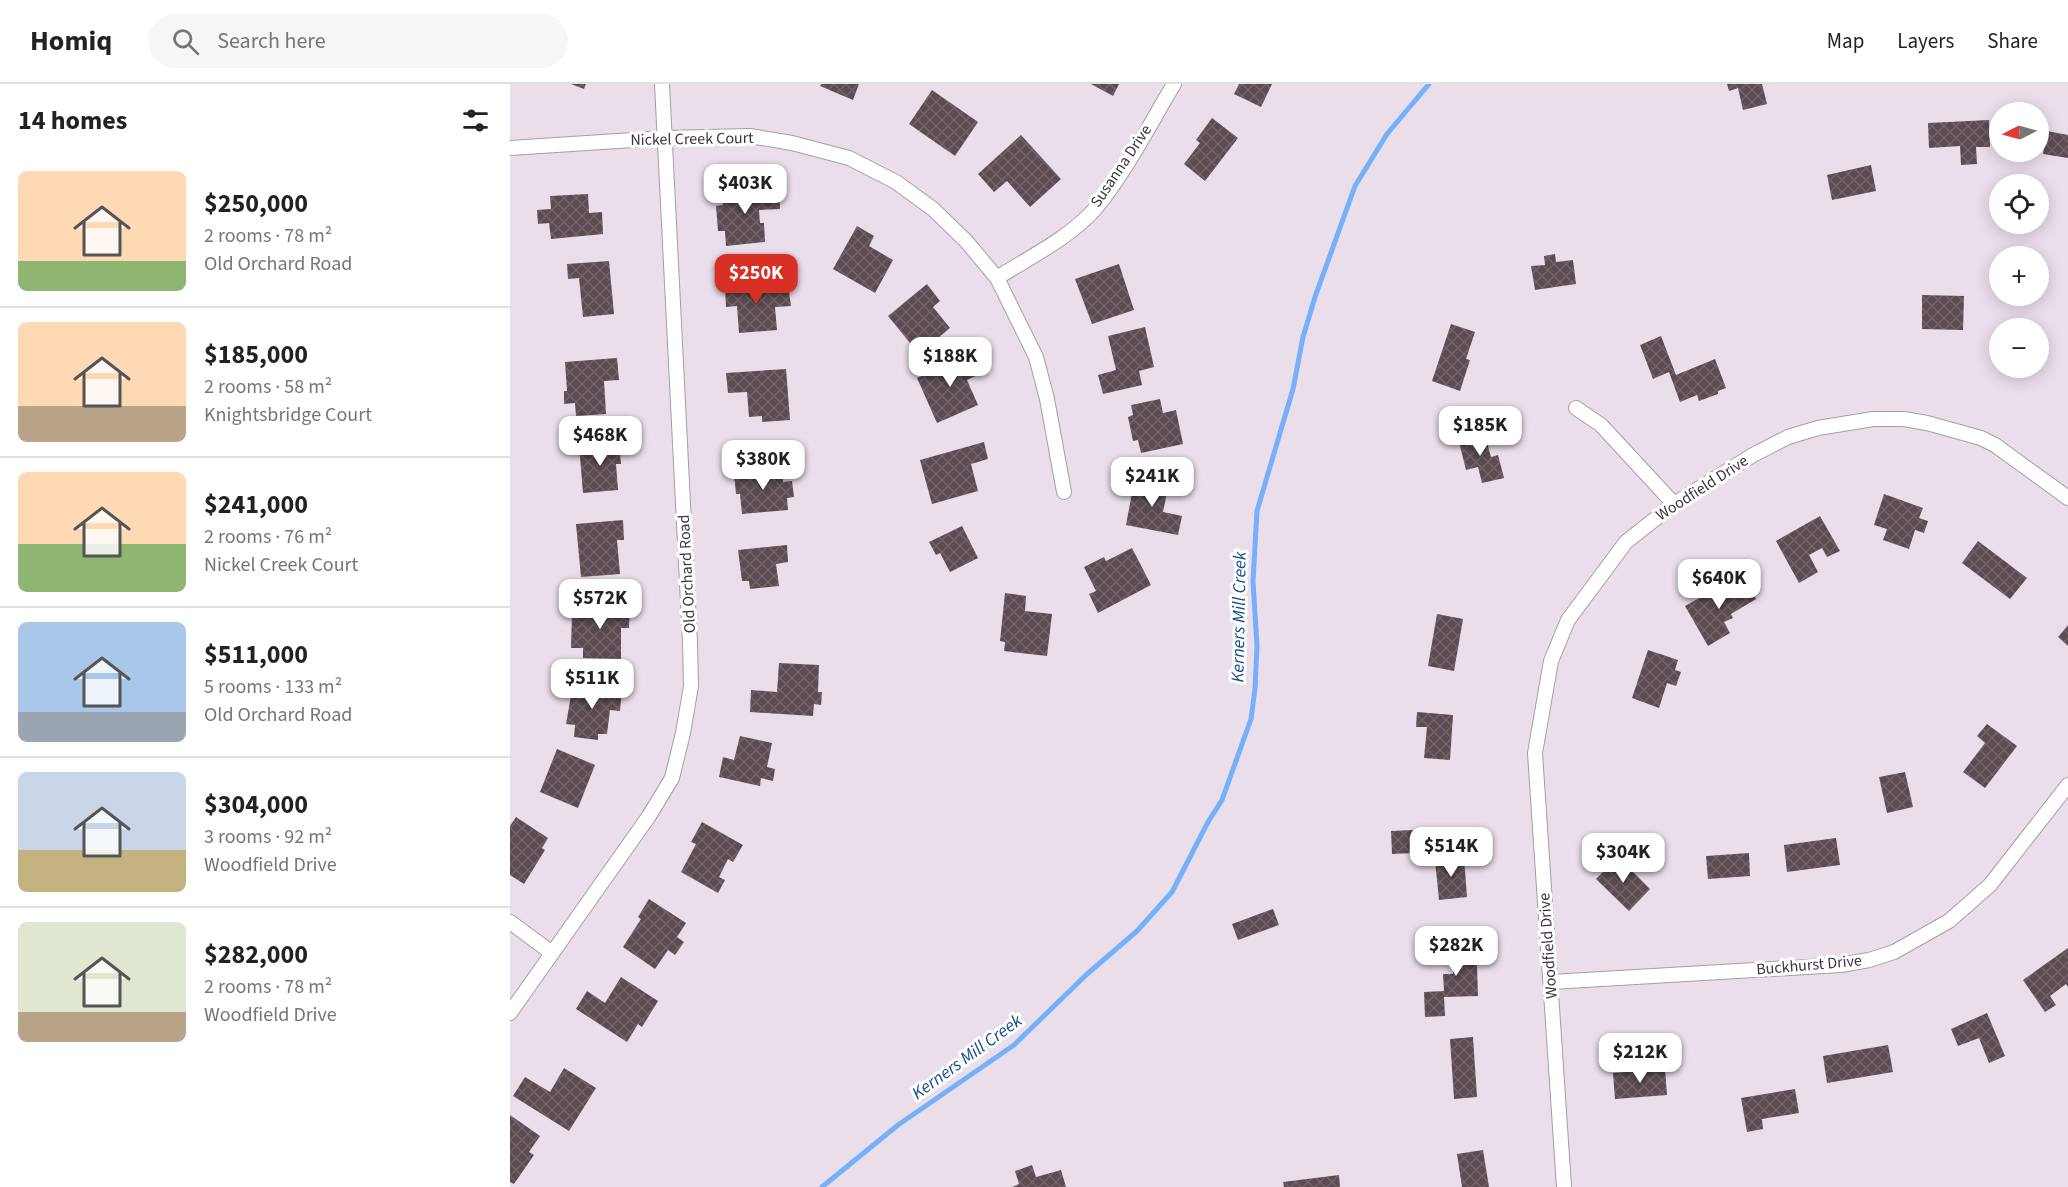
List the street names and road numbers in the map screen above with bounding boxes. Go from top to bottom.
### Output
street label: Susanna Drive [1085,120,1157,212]
street label: Nickel Creek Court [630,127,754,151]
street label: Woodfield Drive [1651,450,1753,526]
street label: Old Orchard Road [673,514,701,634]
street label: Woodfield Drive [1533,892,1563,1000]
street label: Buckhurst Drive [1755,949,1863,981]

